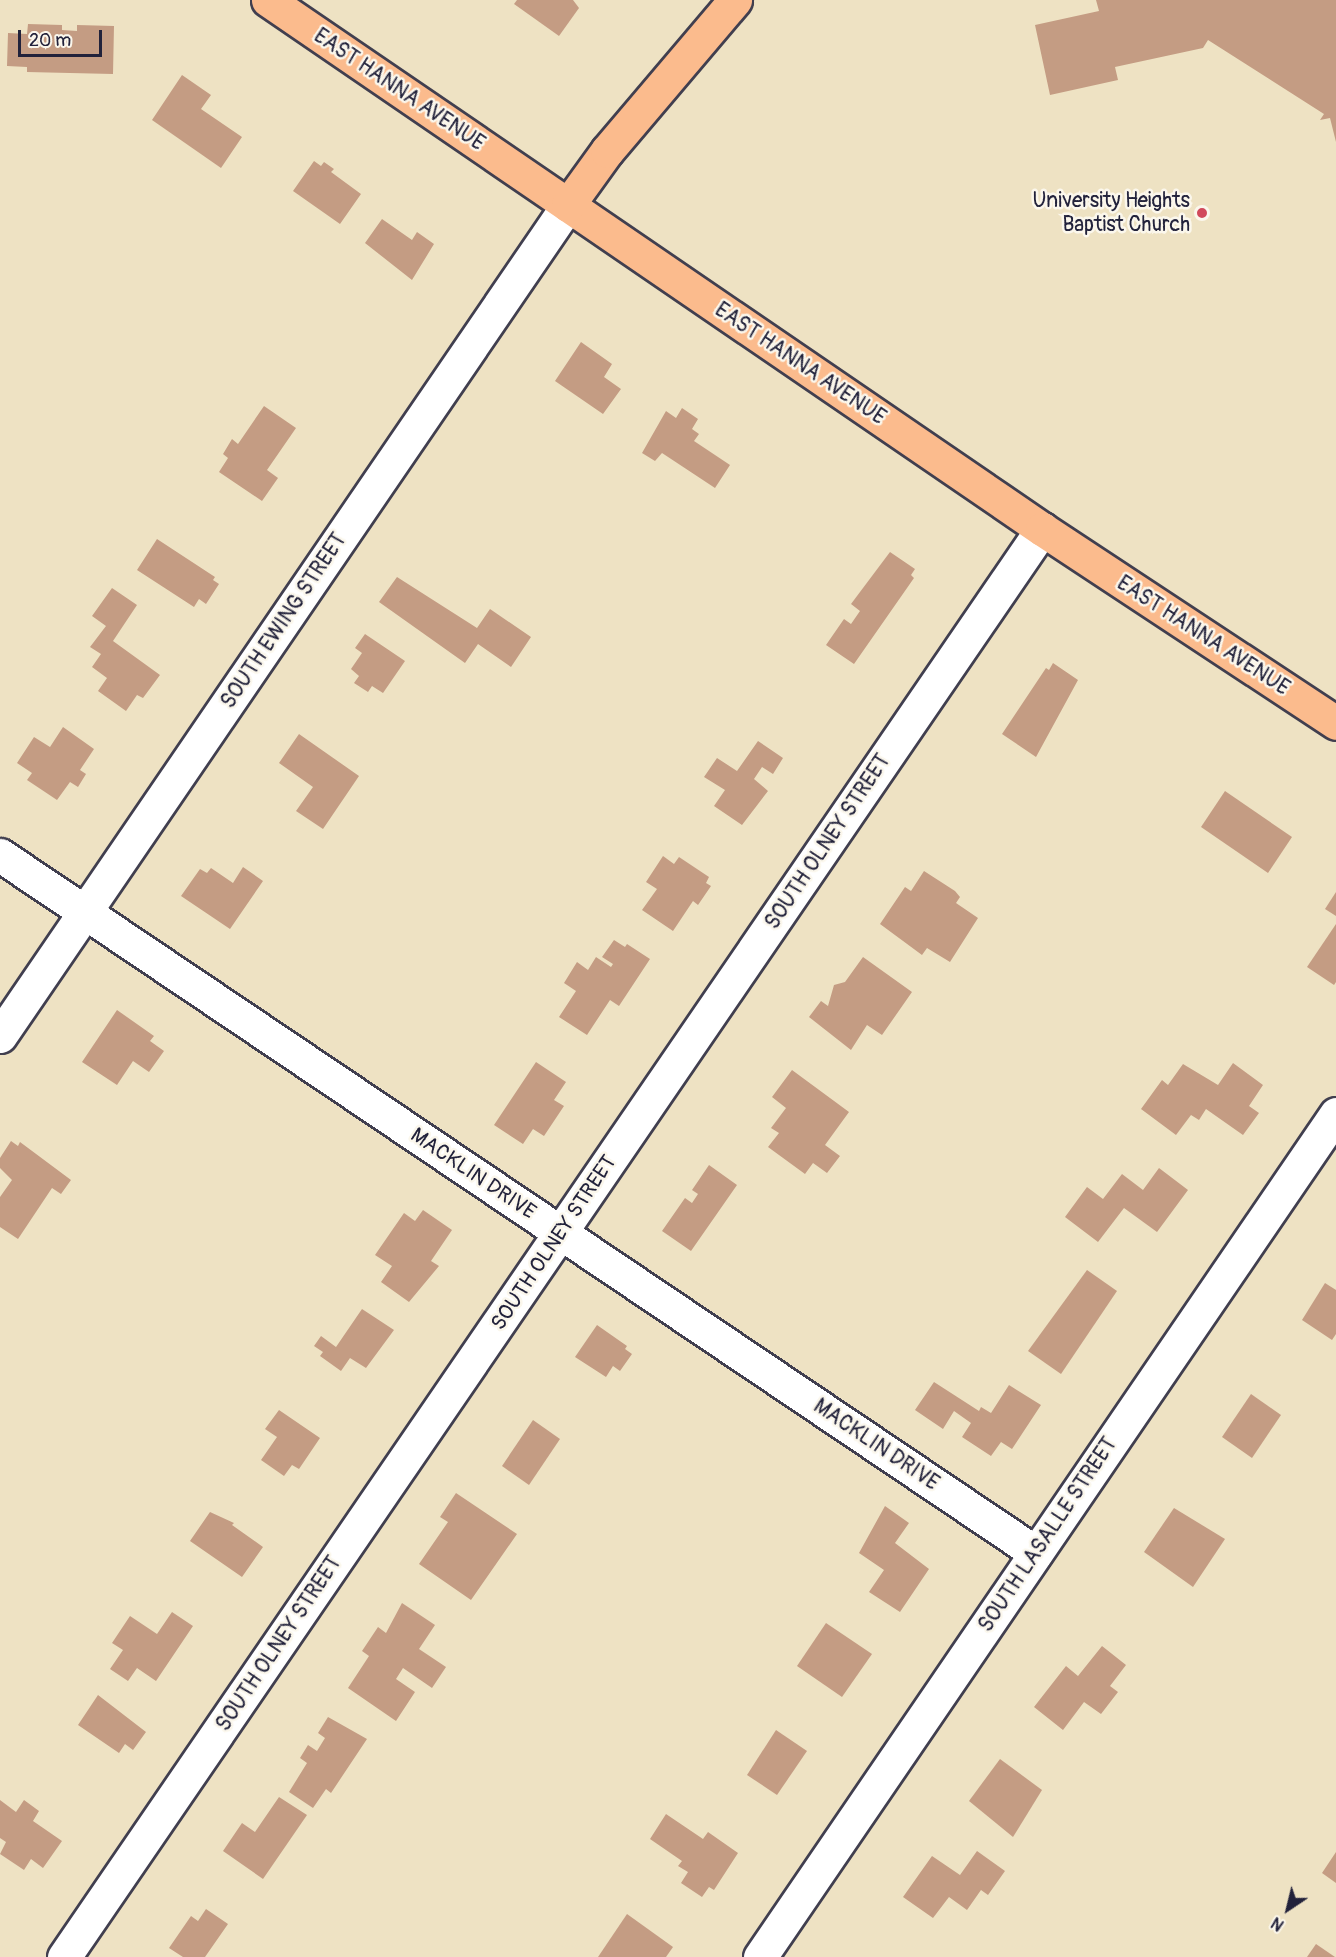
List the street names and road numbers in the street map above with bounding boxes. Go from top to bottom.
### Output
street label: EAST HANNA AVENUE [309,24,489,156]
street label: EAST HANNA AVENUE [710,298,890,430]
street label: SOUTH EWING STREET [216,529,352,713]
street label: EAST HANNA AVENUE [1112,571,1294,701]
street label: SOUTH OLNEY STREET [760,750,896,934]
street label: MACKLIN DRIVE [406,1123,540,1225]
street label: SOUTH OLNEY STREET [486,1151,622,1335]
street label: MACKLIN DRIVE [809,1394,943,1496]
street label: SOUTH LASALLE STREET [974,1433,1122,1637]
street label: SOUTH OLNEY STREET [211,1552,347,1736]

